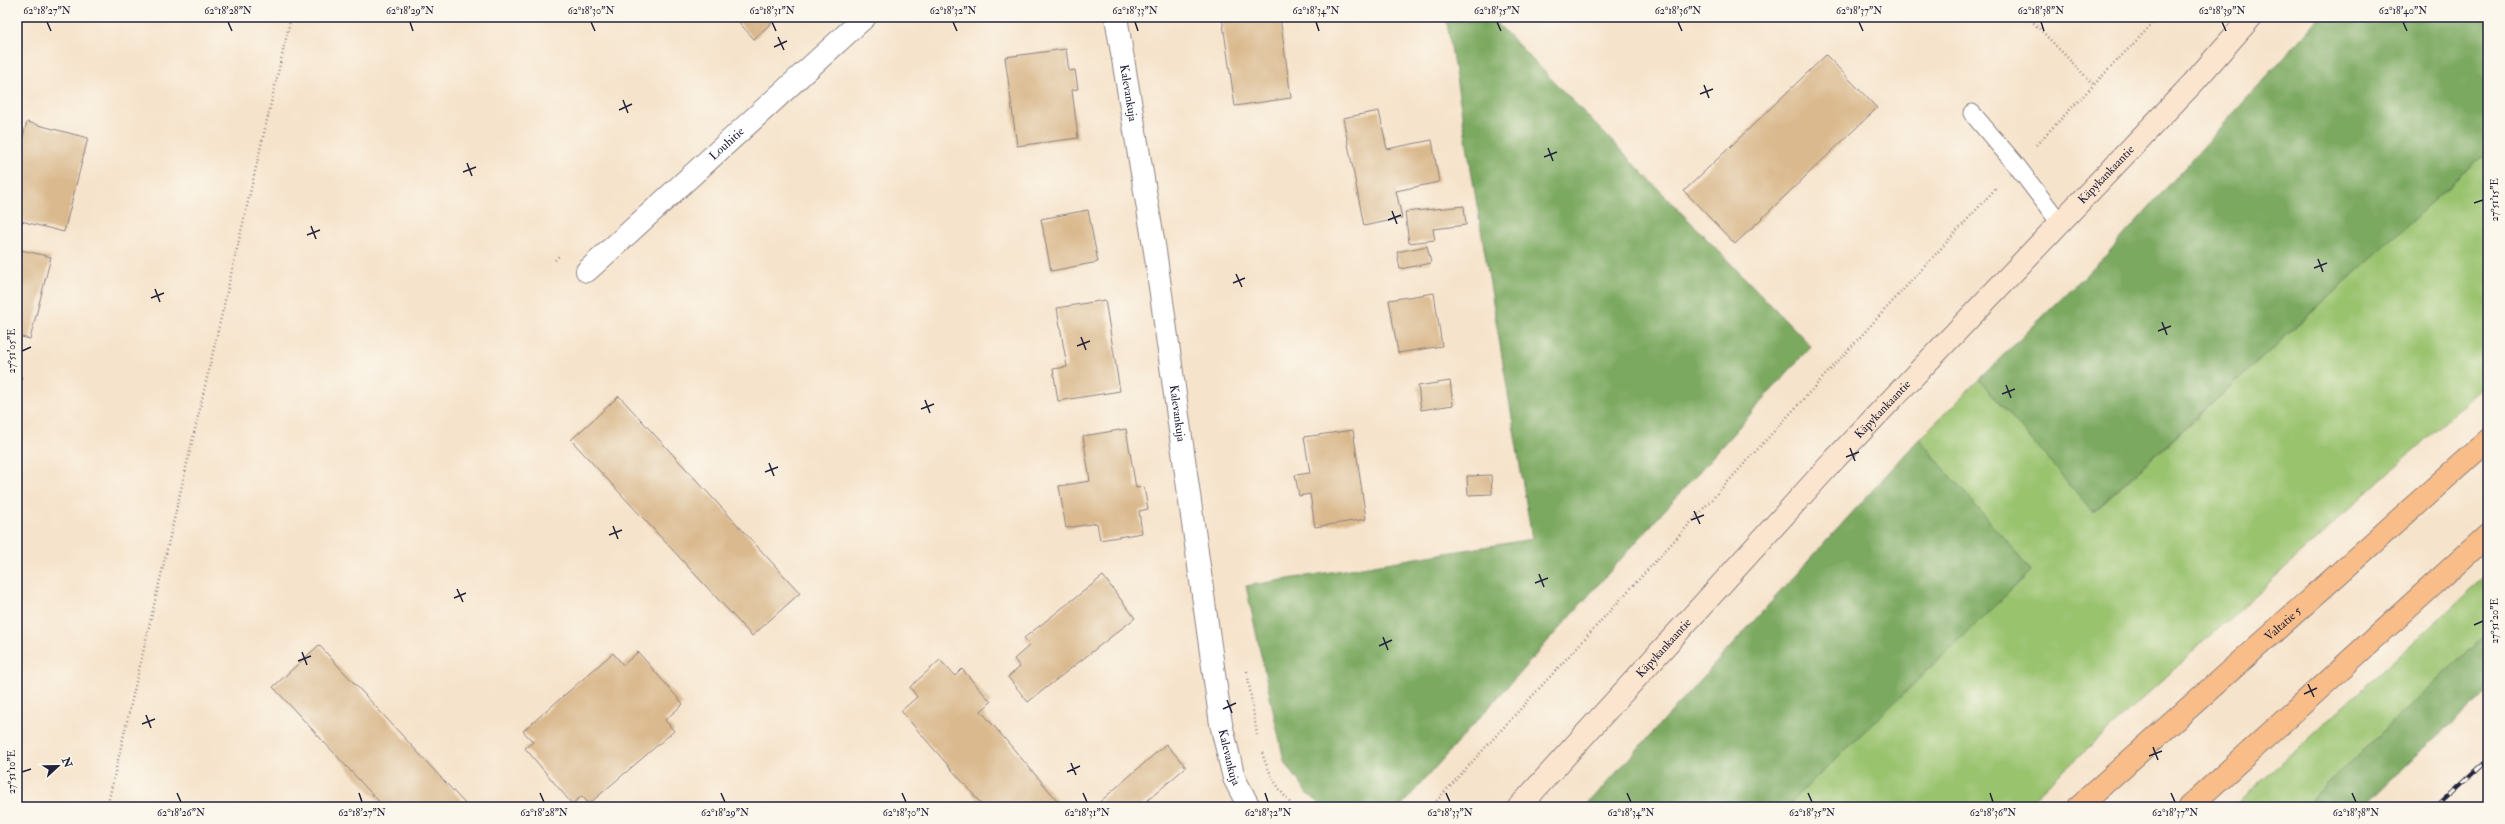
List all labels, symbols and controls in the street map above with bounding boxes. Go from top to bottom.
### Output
text: 62°18'27"N [23,5,71,17]
text: 62°18'28"N [204,5,252,17]
text: 62°18'29"N [386,5,434,17]
text: 62°18'30"N [568,5,614,17]
text: 62°18'31"N [749,5,795,17]
text: 62°18'32"N [930,5,976,17]
text: 62°18'33"N [1112,5,1158,17]
text: 62°18'34"N [1293,5,1340,17]
text: 62°18'35"N [1474,5,1520,17]
text: 62°18'36"N [1655,5,1701,17]
text: 62°18'37"N [1836,5,1882,17]
text: 62°18'38"N [2018,5,2064,17]
text: 62°18'39"N [2199,5,2245,17]
text: 62°18'40"N [2379,5,2427,17]
street label: Kalevankuja [1116,64,1140,124]
street label: Louhitie [706,124,748,164]
street label: Käpykankaantie [2075,142,2138,207]
text: 27°51'15"E [2489,178,2501,222]
text: 27°51'05"E [6,329,18,373]
street label: Käpykankaantie [1852,377,1914,442]
street label: Kalevankuja [1166,384,1189,444]
text: 27°51'20"E [2489,598,2501,644]
street label: Valtatie 5 [2262,603,2305,644]
street label: Käpykankaantie [1633,615,1695,681]
street label: Kalevankuja [1215,728,1244,789]
north arrow [38,746,78,786]
text: 27°51'10"E [6,750,18,794]
text: N [59,755,75,771]
text: 62°18'26"N [157,807,205,819]
text: 62°18'27"N [338,807,386,819]
text: 62°18'28"N [520,807,568,819]
text: 62°18'29"N [701,807,749,819]
text: 62°18'30"N [883,807,929,819]
text: 62°18'31"N [1064,807,1110,819]
text: 62°18'32"N [1245,807,1291,819]
text: 62°18'33"N [1427,807,1473,819]
text: 62°18'34"N [1608,807,1655,819]
text: 62°18'35"N [1789,807,1835,819]
text: 62°18'36"N [1970,807,2016,819]
text: 62°18'37"N [2152,807,2198,819]
text: 62°18'38"N [2333,807,2379,819]

